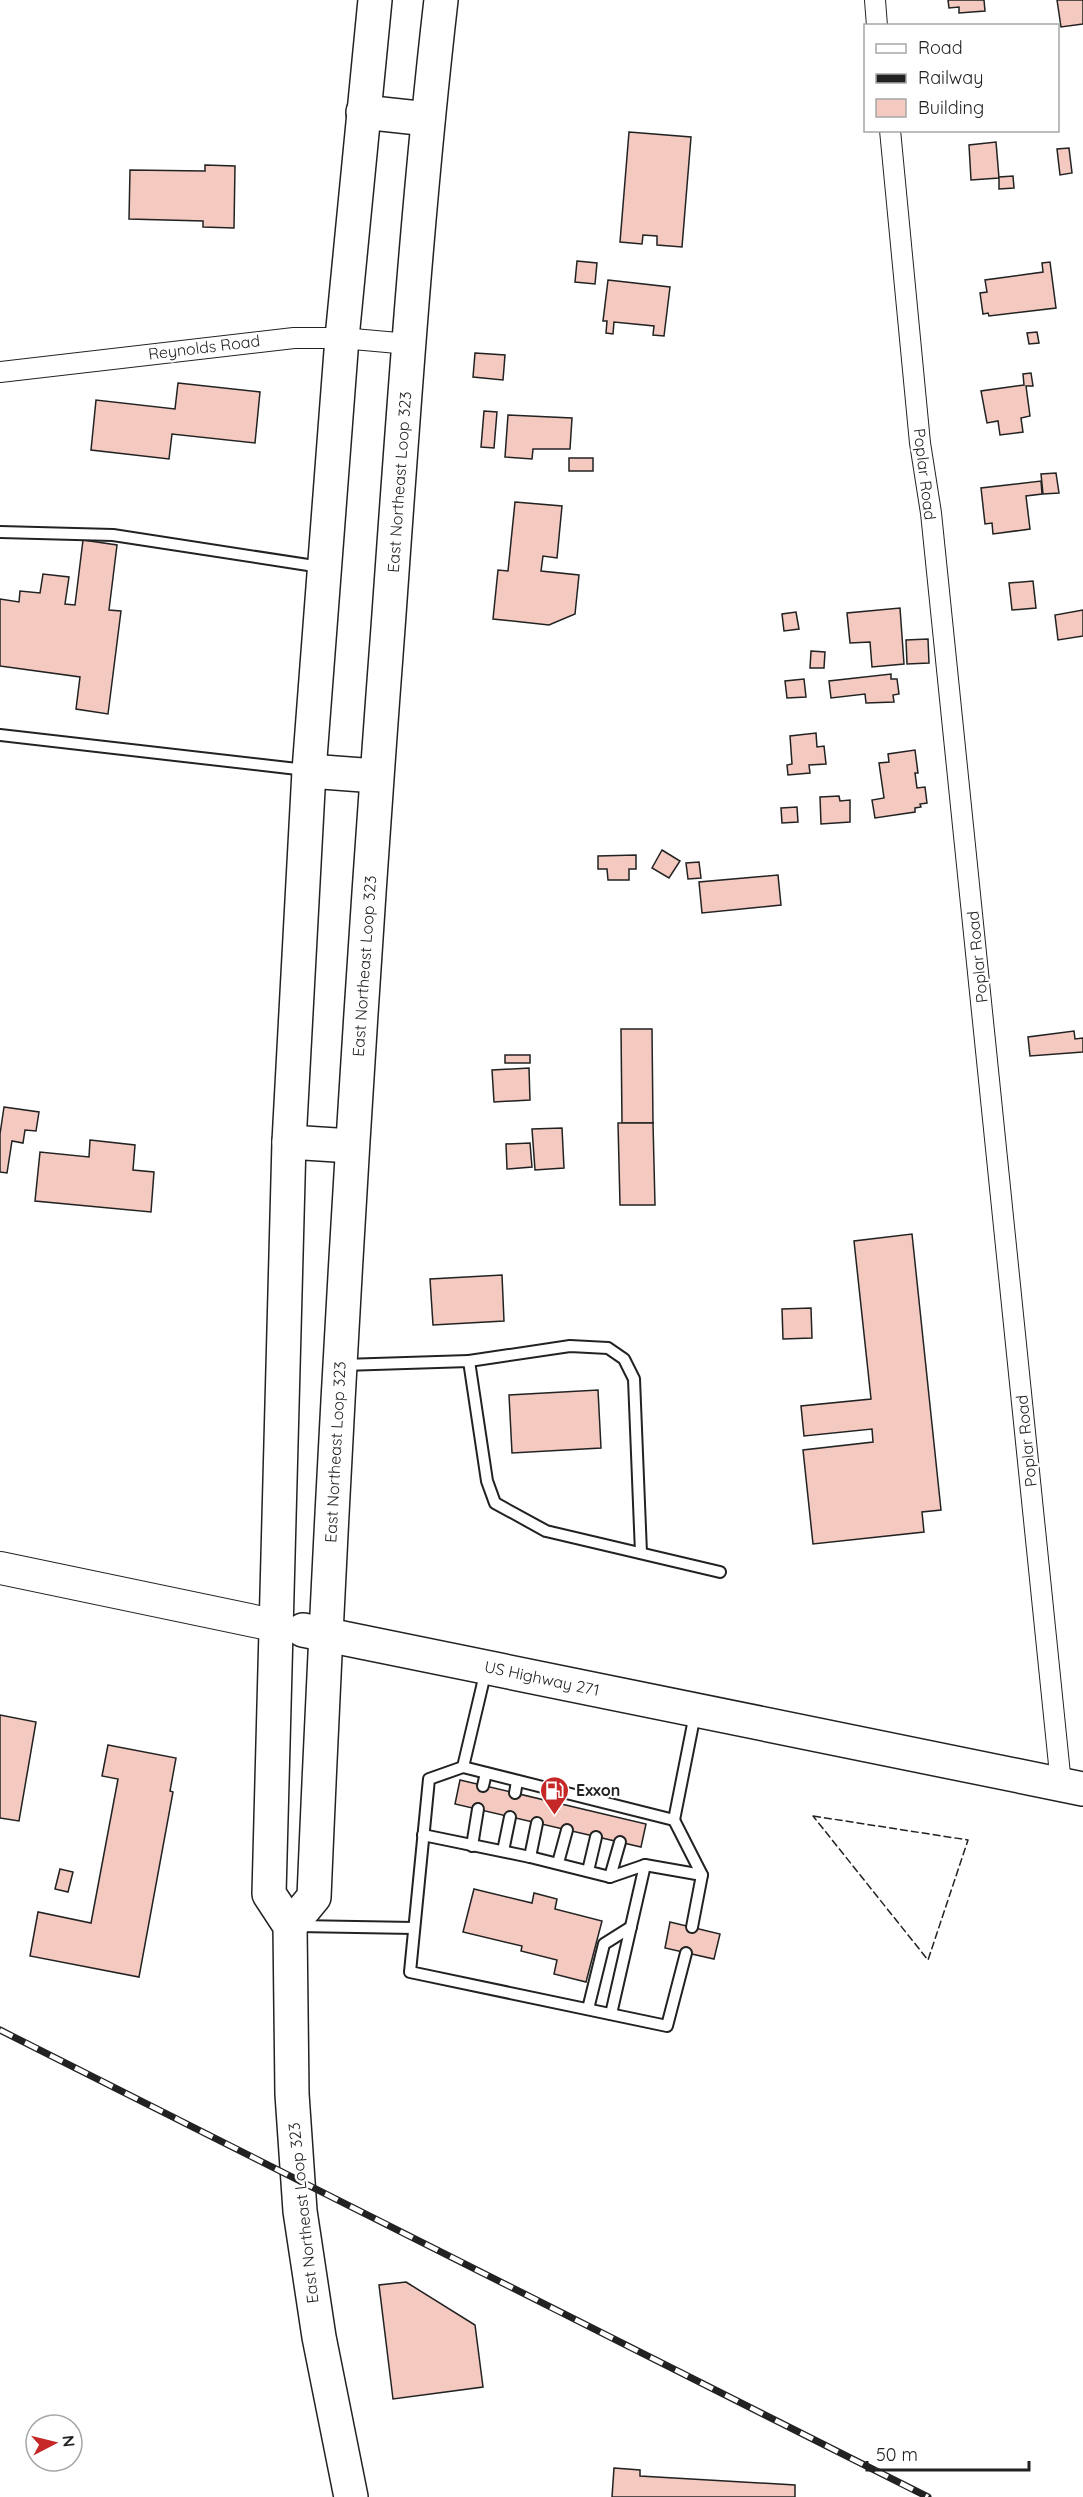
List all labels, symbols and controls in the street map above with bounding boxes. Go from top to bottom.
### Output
legend [864,24,1059,132]
text: Road [918,36,963,59]
text: Railway [918,66,984,89]
text: Building [918,96,984,119]
street label: Reynolds Road [147,330,261,364]
street label: East Northeast Loop 323 [383,391,415,573]
street label: Poplar Road [909,427,941,521]
street label: East Northeast Loop 323 [348,875,380,1057]
street label: Poplar Road [962,910,992,1004]
street label: East Northeast Loop 323 [320,1361,350,1543]
street label: Poplar Road [1011,1394,1041,1488]
street label: US Highway 271 [483,1656,601,1700]
fuel station icon: Exxon [539,1774,571,1816]
place label: Exxon [576,1780,620,1800]
street label: East Northeast Loop 323 [284,2122,322,2304]
north arrow [24,2413,84,2473]
text: N [58,2434,80,2448]
scale bar [867,2434,1029,2472]
text: 50 m [876,2443,918,2466]

